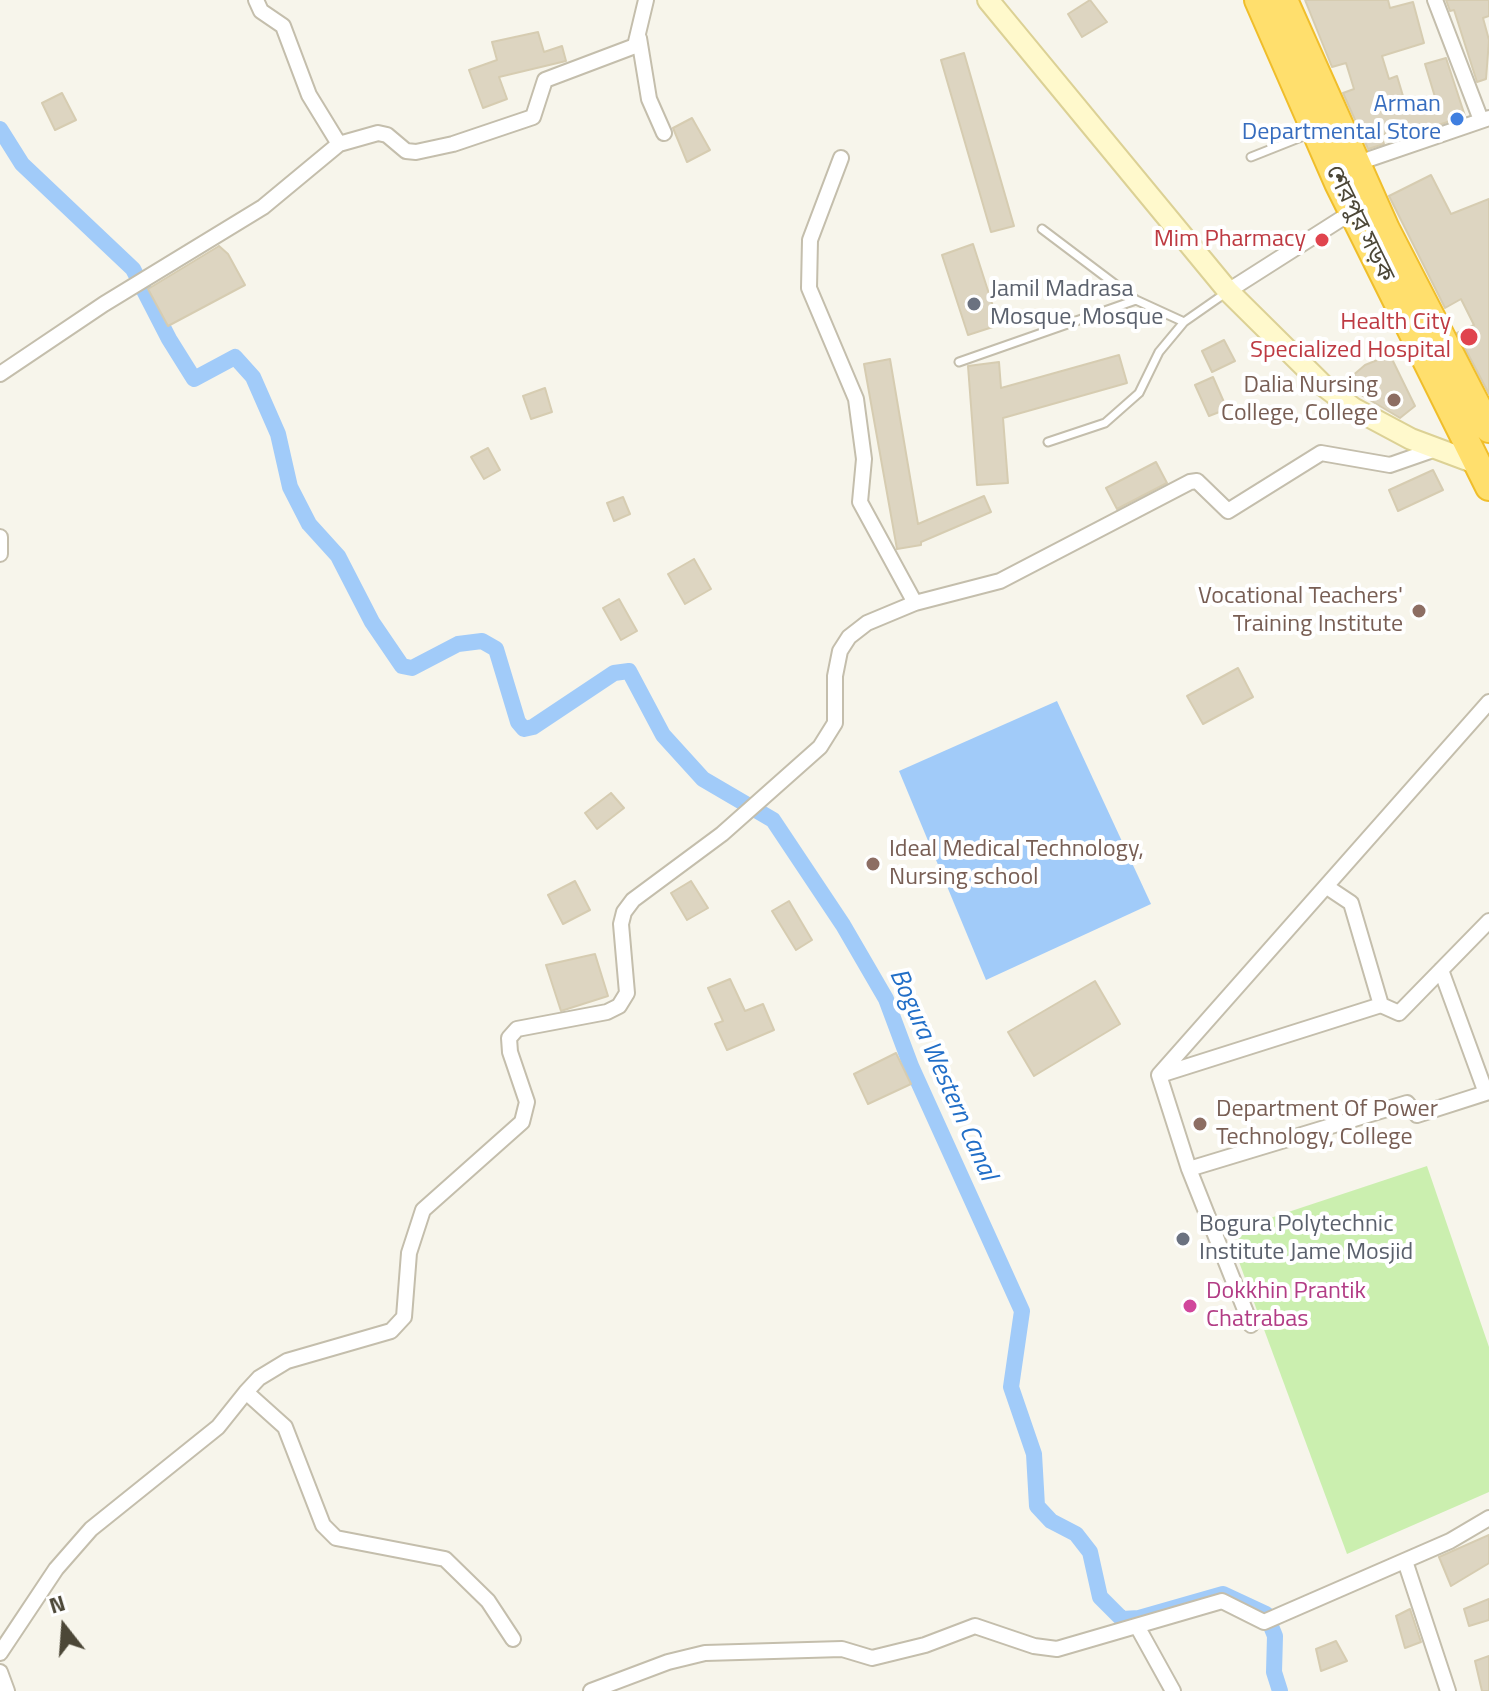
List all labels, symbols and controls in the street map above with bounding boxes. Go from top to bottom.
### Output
place label: Arman Departmental Store [1242,91,1441,147]
marker: Arman Departmental Store [1448,110,1466,128]
street label: শেরপুর সড়ক [1318,161,1400,287]
place label: Mim Pharmacy [1154,226,1306,254]
marker: Mim Pharmacy [1313,231,1331,249]
place label: Jamil Madrasa Mosque, Mosque [990,276,1163,332]
marker: Jamil Madrasa Mosque, Mosque [965,295,983,313]
place label: Health City Specialized Hospital [1250,309,1451,365]
marker: Health City Specialized Hospital [1458,326,1480,348]
place label: Dalia Nursing College, College [1221,372,1378,428]
marker: Dalia Nursing College, College [1385,391,1403,409]
place label: Vocational Teachers' Training Institute [1198,583,1403,639]
marker: Vocational Teachers' Training Institute [1410,602,1428,620]
place label: Ideal Medical Technology, Nursing school [889,836,1144,892]
marker: Ideal Medical Technology, Nursing school [864,855,882,873]
water label: Bogura Western Canal [881,964,1003,1186]
place label: Department Of Power Technology, College [1216,1096,1438,1152]
marker: Department Of Power Technology, College [1191,1115,1209,1133]
place label: Bogura Polytechnic Institute Jame Mosjid [1199,1211,1413,1267]
marker: Bogura Polytechnic Institute Jame Mosjid [1174,1230,1192,1248]
place label: Dokkhin Prantik Chatrabas [1206,1278,1366,1334]
marker: Dokkhin Prantik Chatrabas [1181,1297,1199,1315]
text: N [45,1586,69,1623]
north arrow [24,1587,104,1667]

